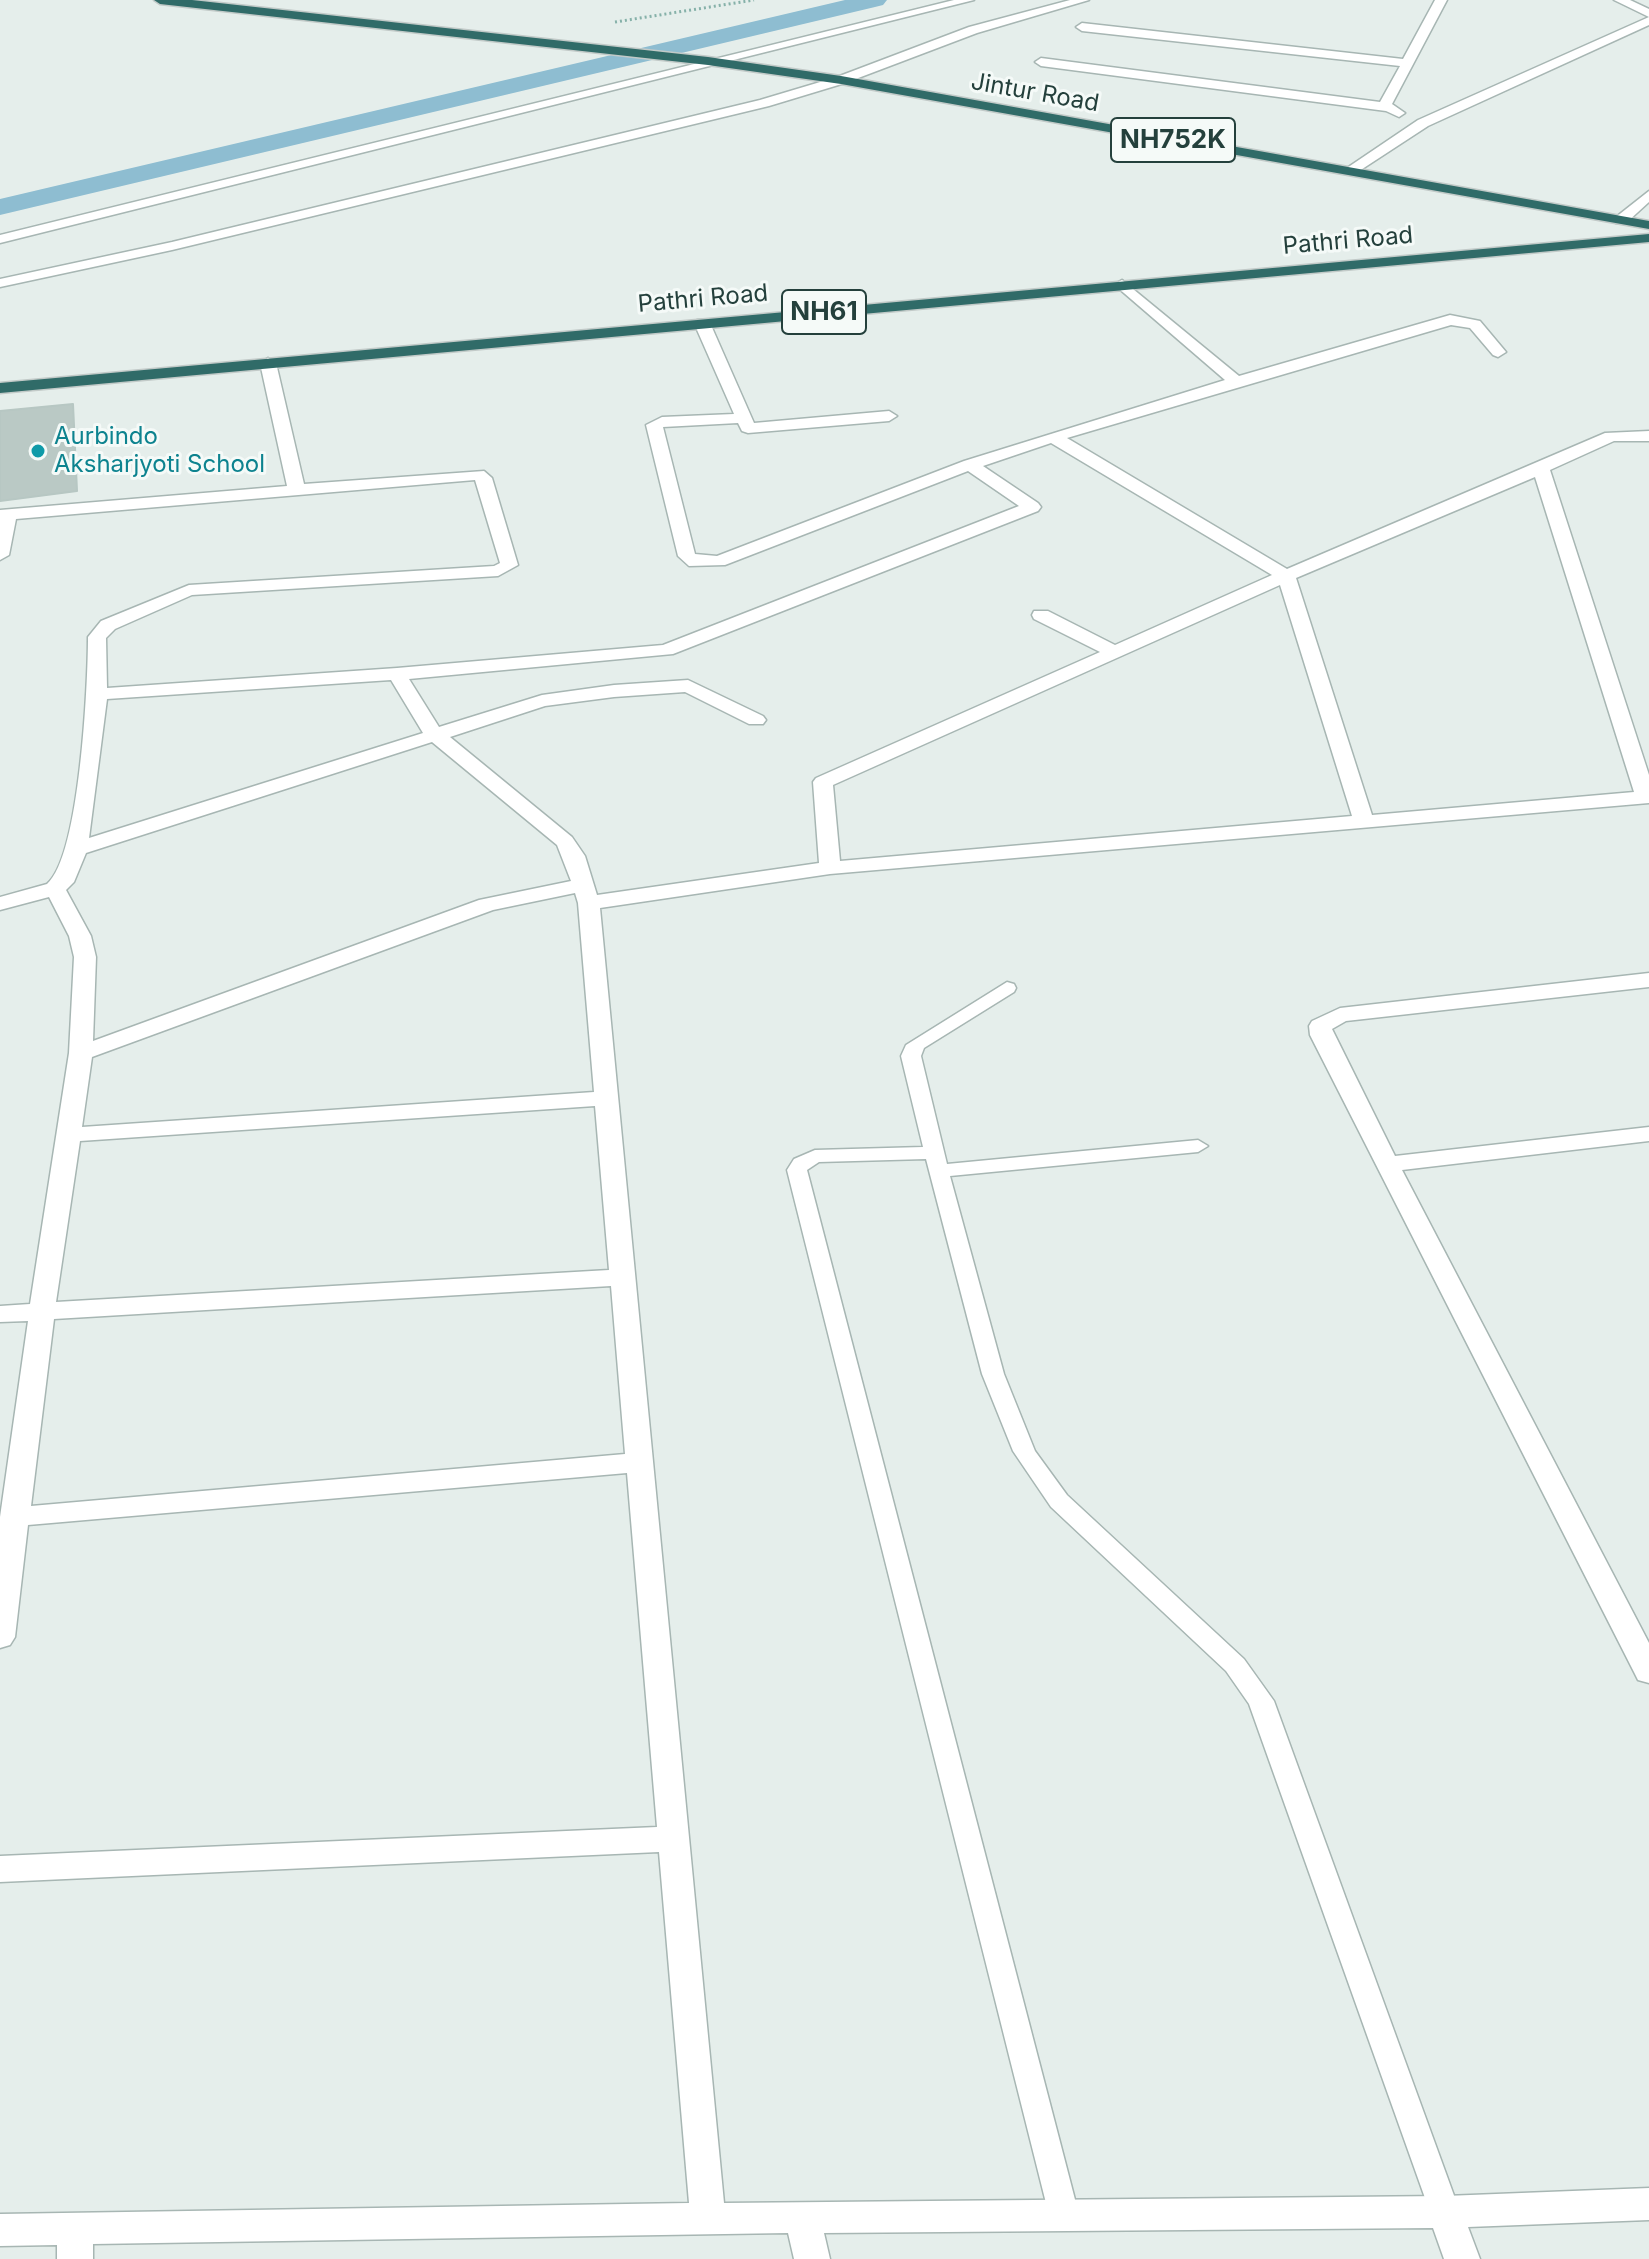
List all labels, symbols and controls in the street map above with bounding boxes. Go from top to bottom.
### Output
street label: Jintur Road [969,68,1101,118]
road number: NH752K [1111,118,1235,162]
street label: Pathri Road [1282,221,1414,261]
street label: Pathri Road [637,279,769,319]
road number: NH61 [782,290,866,334]
place label: Aurbindo Aksharjyoti School [54,423,265,479]
marker: Aurbindo Aksharjyoti School [29,442,47,460]

